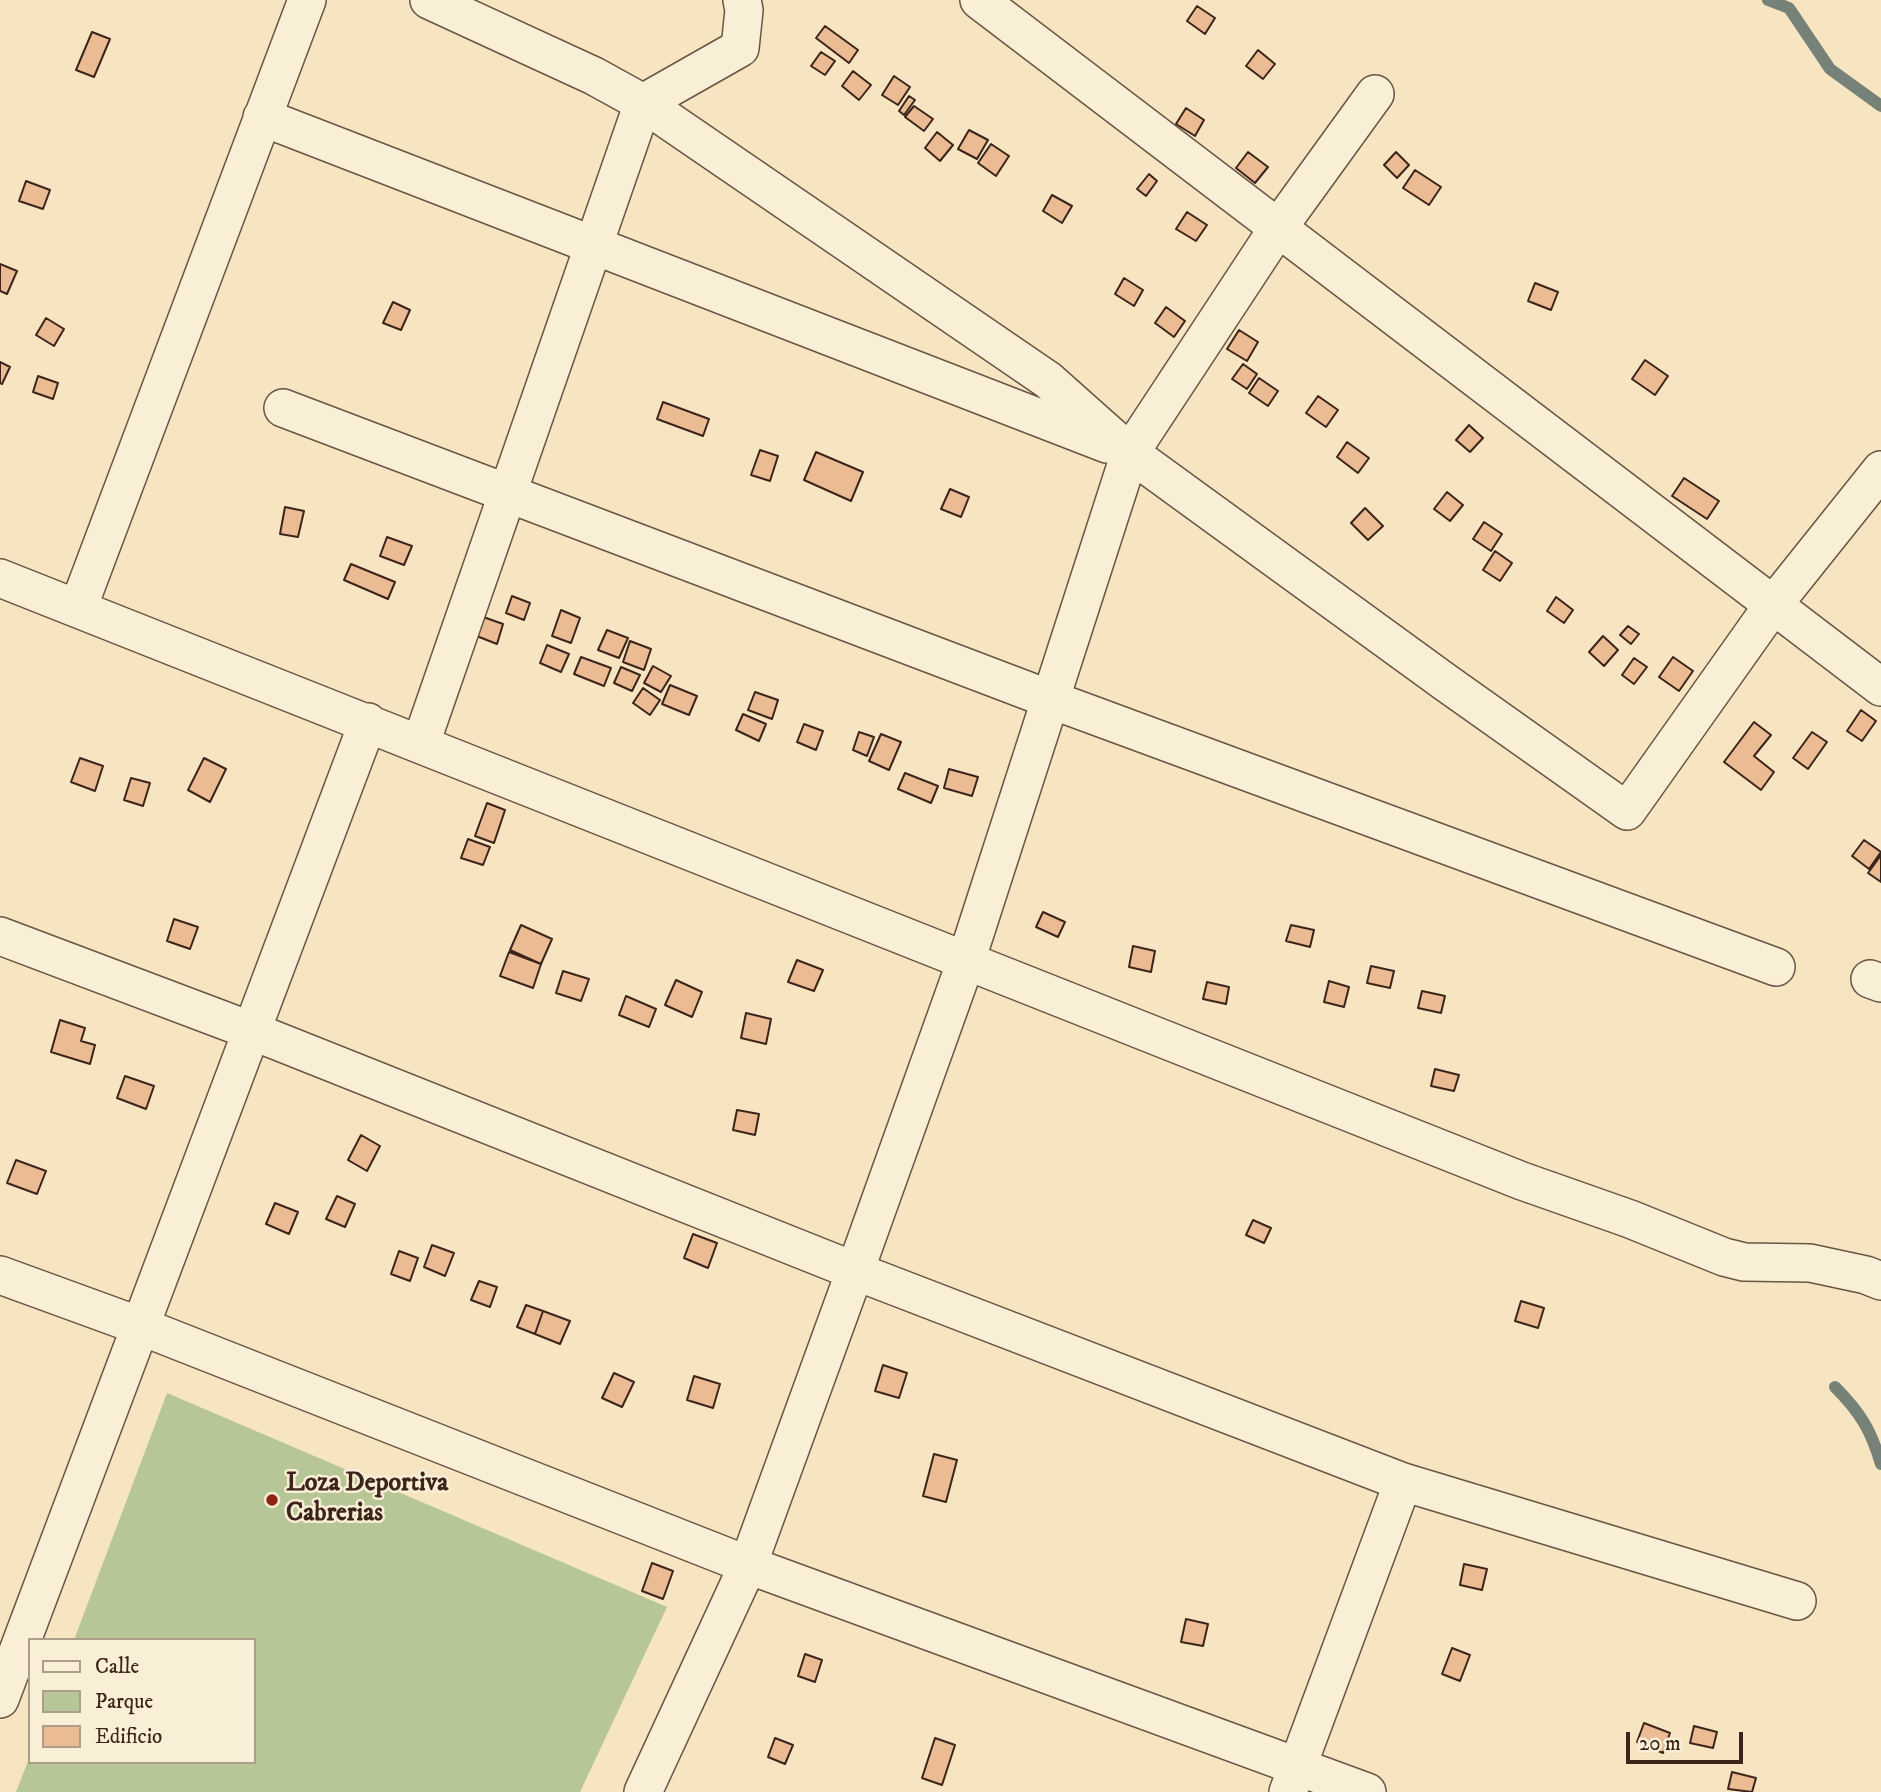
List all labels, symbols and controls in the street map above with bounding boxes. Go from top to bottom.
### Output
place label: Loza Deportiva Cabrerias [286,1469,448,1530]
marker: Loza Deportiva Cabrerias [264,1492,280,1508]
legend [28,1638,256,1764]
text: Calle [95,1654,139,1680]
text: Parque [95,1689,153,1715]
scale bar [1629,1718,1746,1762]
text: Edificio [95,1724,162,1750]
text: 20 m [1639,1731,1681,1757]

